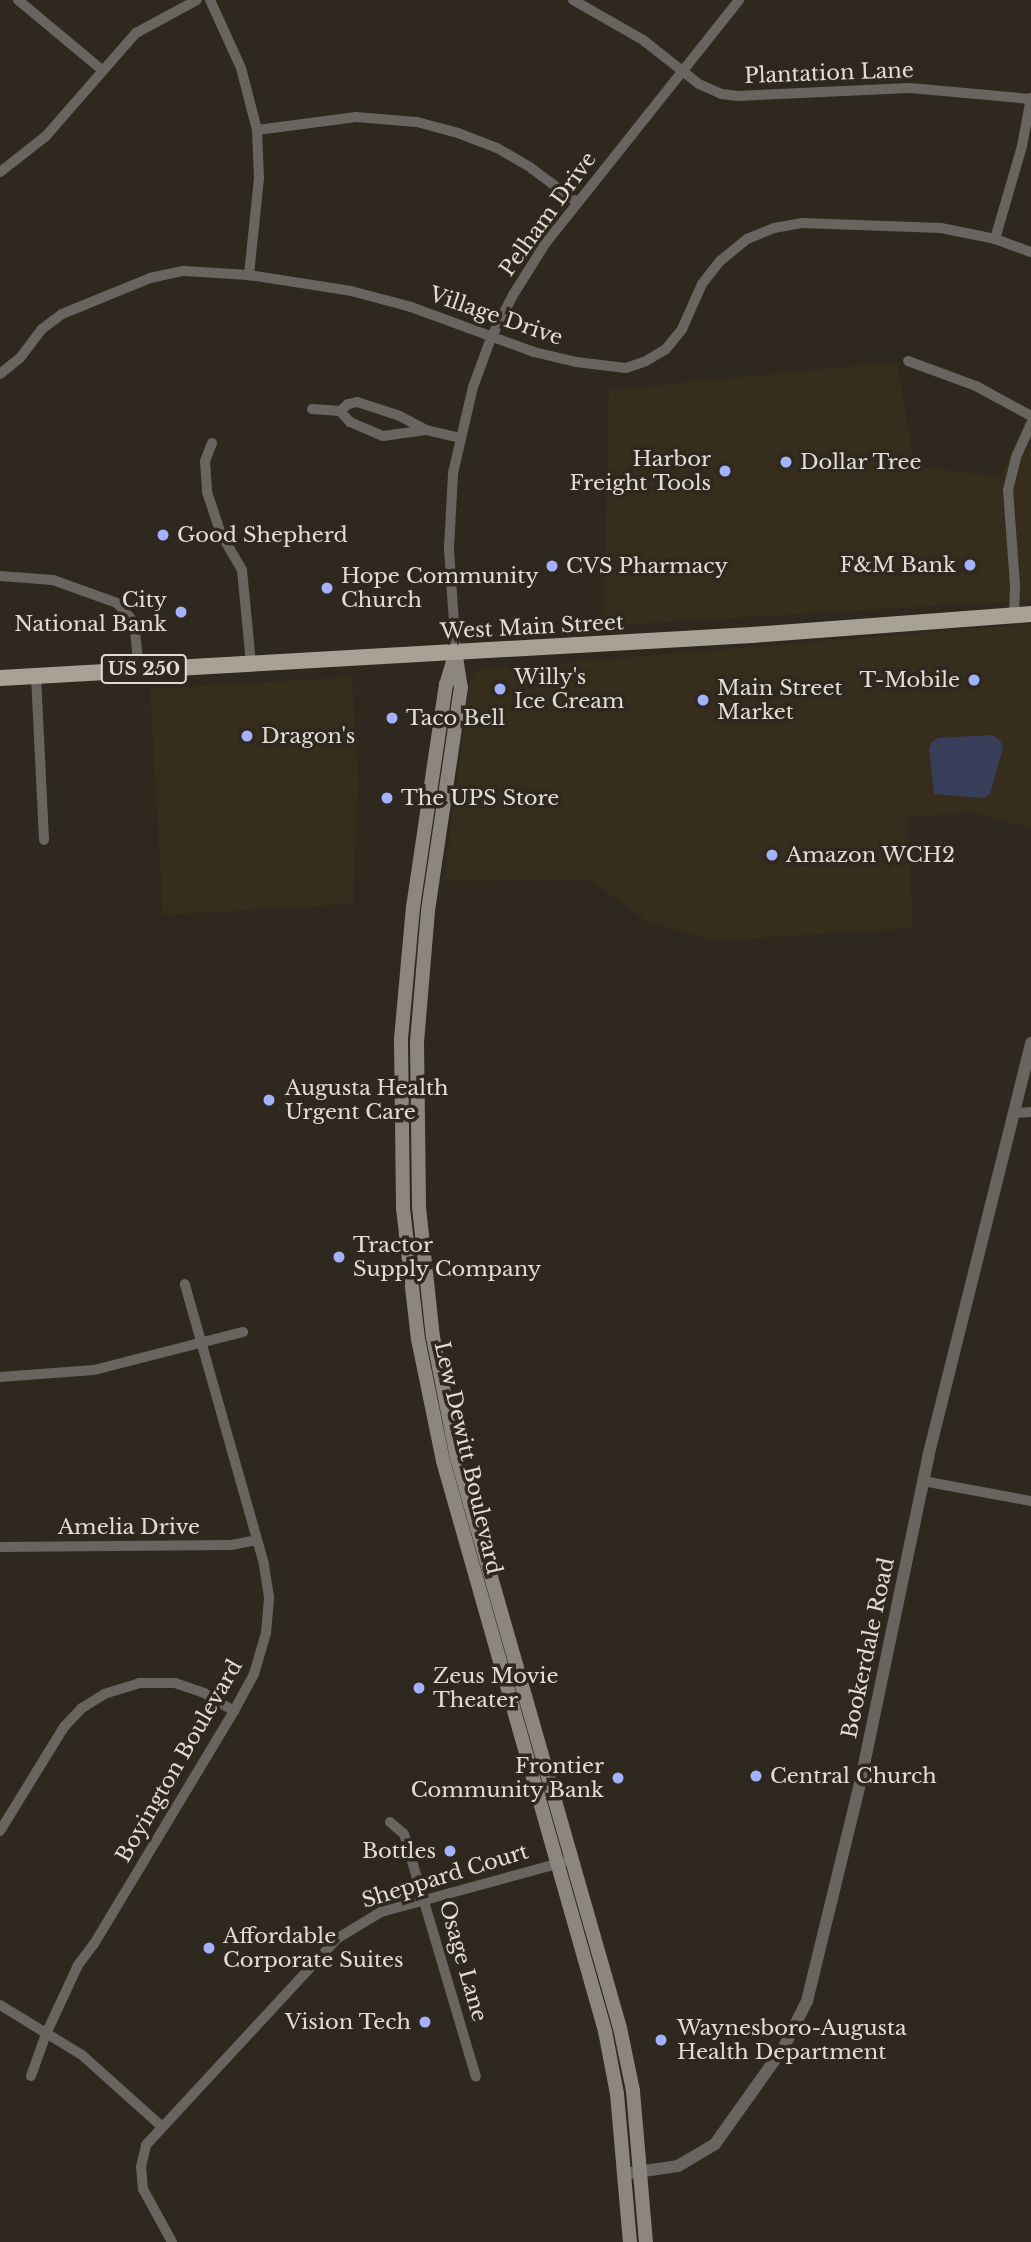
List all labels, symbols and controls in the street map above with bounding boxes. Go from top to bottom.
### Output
street label: Plantation Lane [744,57,914,89]
street label: Pelham Drive [495,147,601,281]
street label: Village Drive [426,281,566,351]
place label: Harbor Freight Tools [569,446,711,496]
place label: Dollar Tree [800,449,923,475]
marker: Dollar Tree [778,454,794,470]
marker: Harbor Freight Tools [717,463,733,479]
place label: Good Shepherd [177,522,348,548]
marker: Good Shepherd [155,527,171,543]
place label: F&M Bank [840,552,956,578]
place label: CVS Pharmacy [566,553,728,579]
marker: F&M Bank [962,557,978,573]
marker: CVS Pharmacy [544,558,560,574]
place label: Hope Community Church [341,563,539,613]
marker: Hope Community Church [319,580,335,596]
place label: City National Bank [14,587,167,637]
marker: City National Bank [173,604,189,620]
street label: West Main Street [439,610,625,644]
road number: US 250 [100,654,188,684]
place label: Willy's Ice Cream [514,664,624,714]
place label: T-Mobile [860,667,960,693]
marker: T-Mobile [966,672,982,688]
place label: Main Street Market [717,675,842,725]
marker: Willy's Ice Cream [492,681,508,697]
marker: Main Street Market [695,692,711,708]
place label: Taco Bell [406,705,505,731]
marker: Taco Bell [384,710,400,726]
place label: Dragon's [261,723,355,749]
marker: Dragon's [239,728,255,744]
place label: The UPS Store [401,785,559,811]
marker: The UPS Store [379,790,395,806]
place label: Amazon WCH2 [786,842,956,868]
marker: Amazon WCH2 [764,847,780,863]
place label: Augusta Health Urgent Care [285,1075,449,1125]
marker: Augusta Health Urgent Care [259,1090,279,1110]
place label: Tractor Supply Company [353,1232,542,1282]
marker: Tractor Supply Company [331,1249,347,1265]
street label: Lew Dewitt Boulevard [429,1339,507,1577]
street label: Amelia Drive [58,1514,200,1540]
street label: Bookerdale Road [837,1555,899,1741]
street label: Boyington Boulevard [111,1655,247,1867]
place label: Zeus Movie Theater [433,1663,558,1713]
marker: Zeus Movie Theater [411,1680,427,1696]
place label: Frontier Community Bank [410,1753,604,1803]
place label: Central Church [770,1763,937,1789]
marker: Central Church [748,1768,764,1784]
marker: Frontier Community Bank [610,1770,626,1786]
place label: Bottles [362,1838,436,1864]
street label: Sheppard Court [359,1839,531,1913]
marker: Bottles [442,1843,458,1859]
street label: Osage Lane [434,1898,492,2024]
place label: Affordable Corporate Suites [223,1923,404,1973]
marker: Affordable Corporate Suites [201,1940,217,1956]
place label: Vision Tech [284,2009,411,2035]
marker: Vision Tech [417,2014,433,2030]
place label: Waynesboro-Augusta Health Department [677,2015,907,2065]
marker: Waynesboro-Augusta Health Department [651,2030,671,2050]

